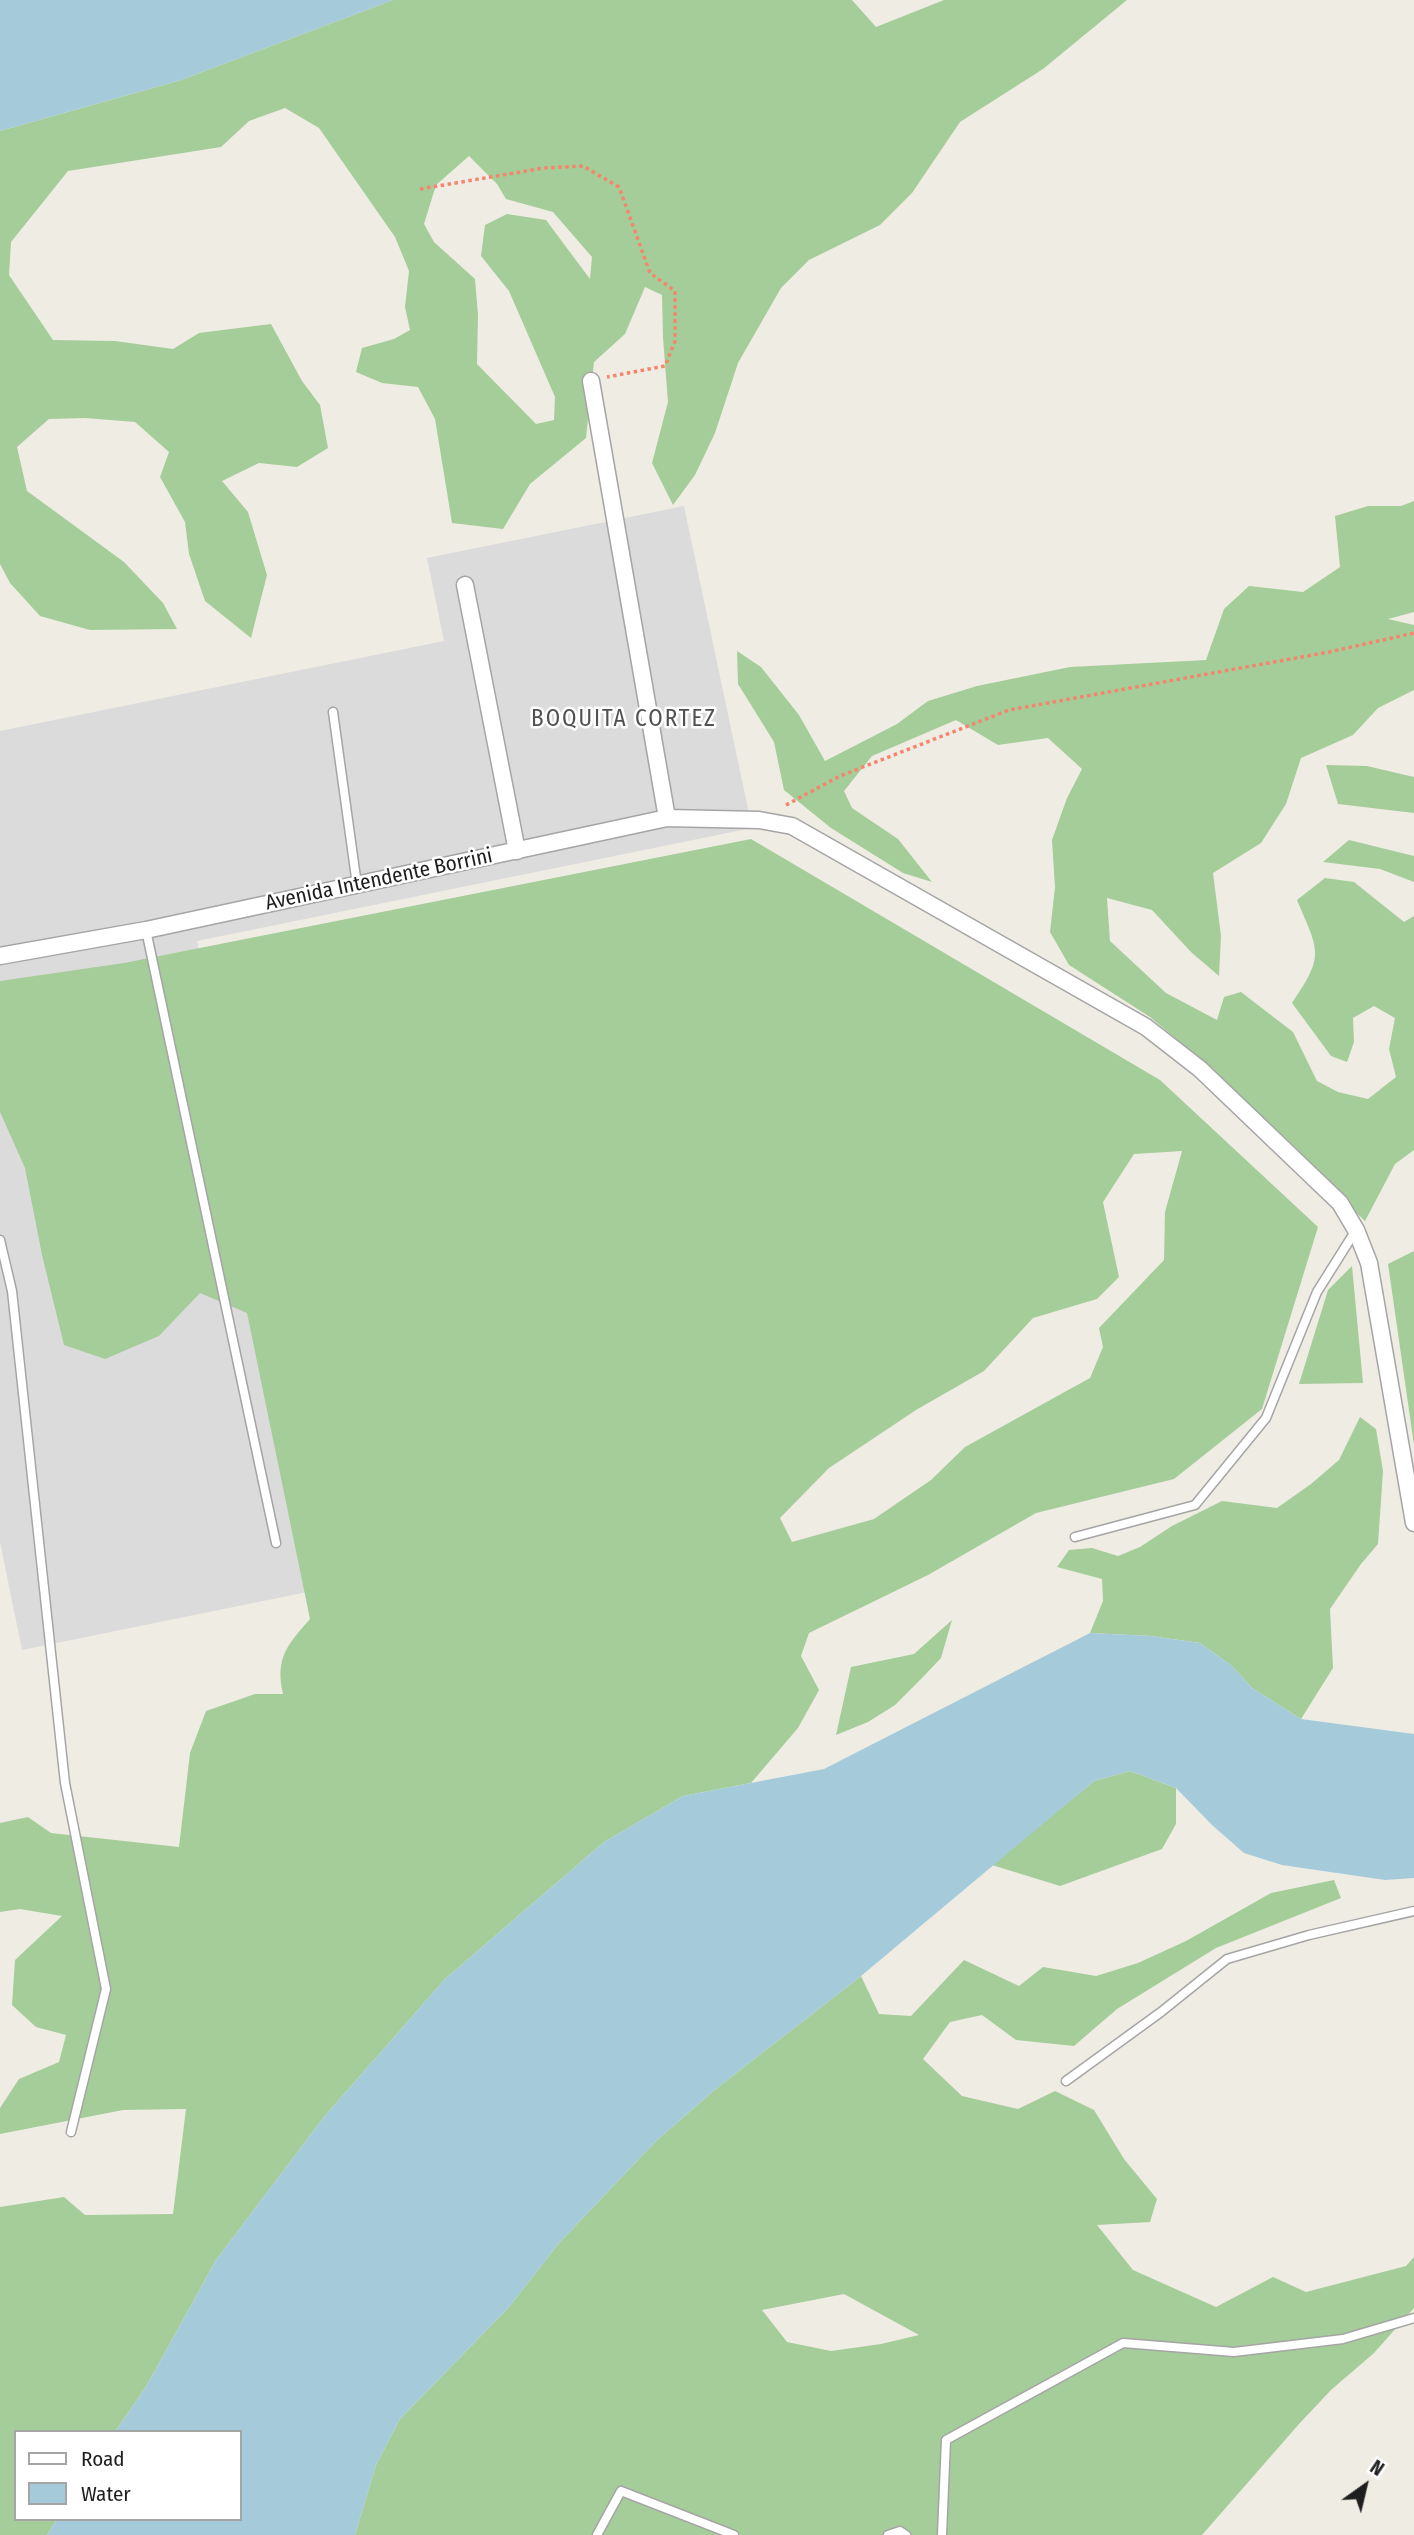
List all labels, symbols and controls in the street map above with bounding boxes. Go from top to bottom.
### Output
district label: BOQUITA CORTEZ [533,706,715,734]
street label: Avenida Intendente Borrini [263,844,495,916]
legend [14,2430,242,2521]
text: Road [81,2446,125,2472]
north arrow [1330,2451,1400,2521]
text: N [1366,2455,1388,2481]
text: Water [81,2481,131,2507]

